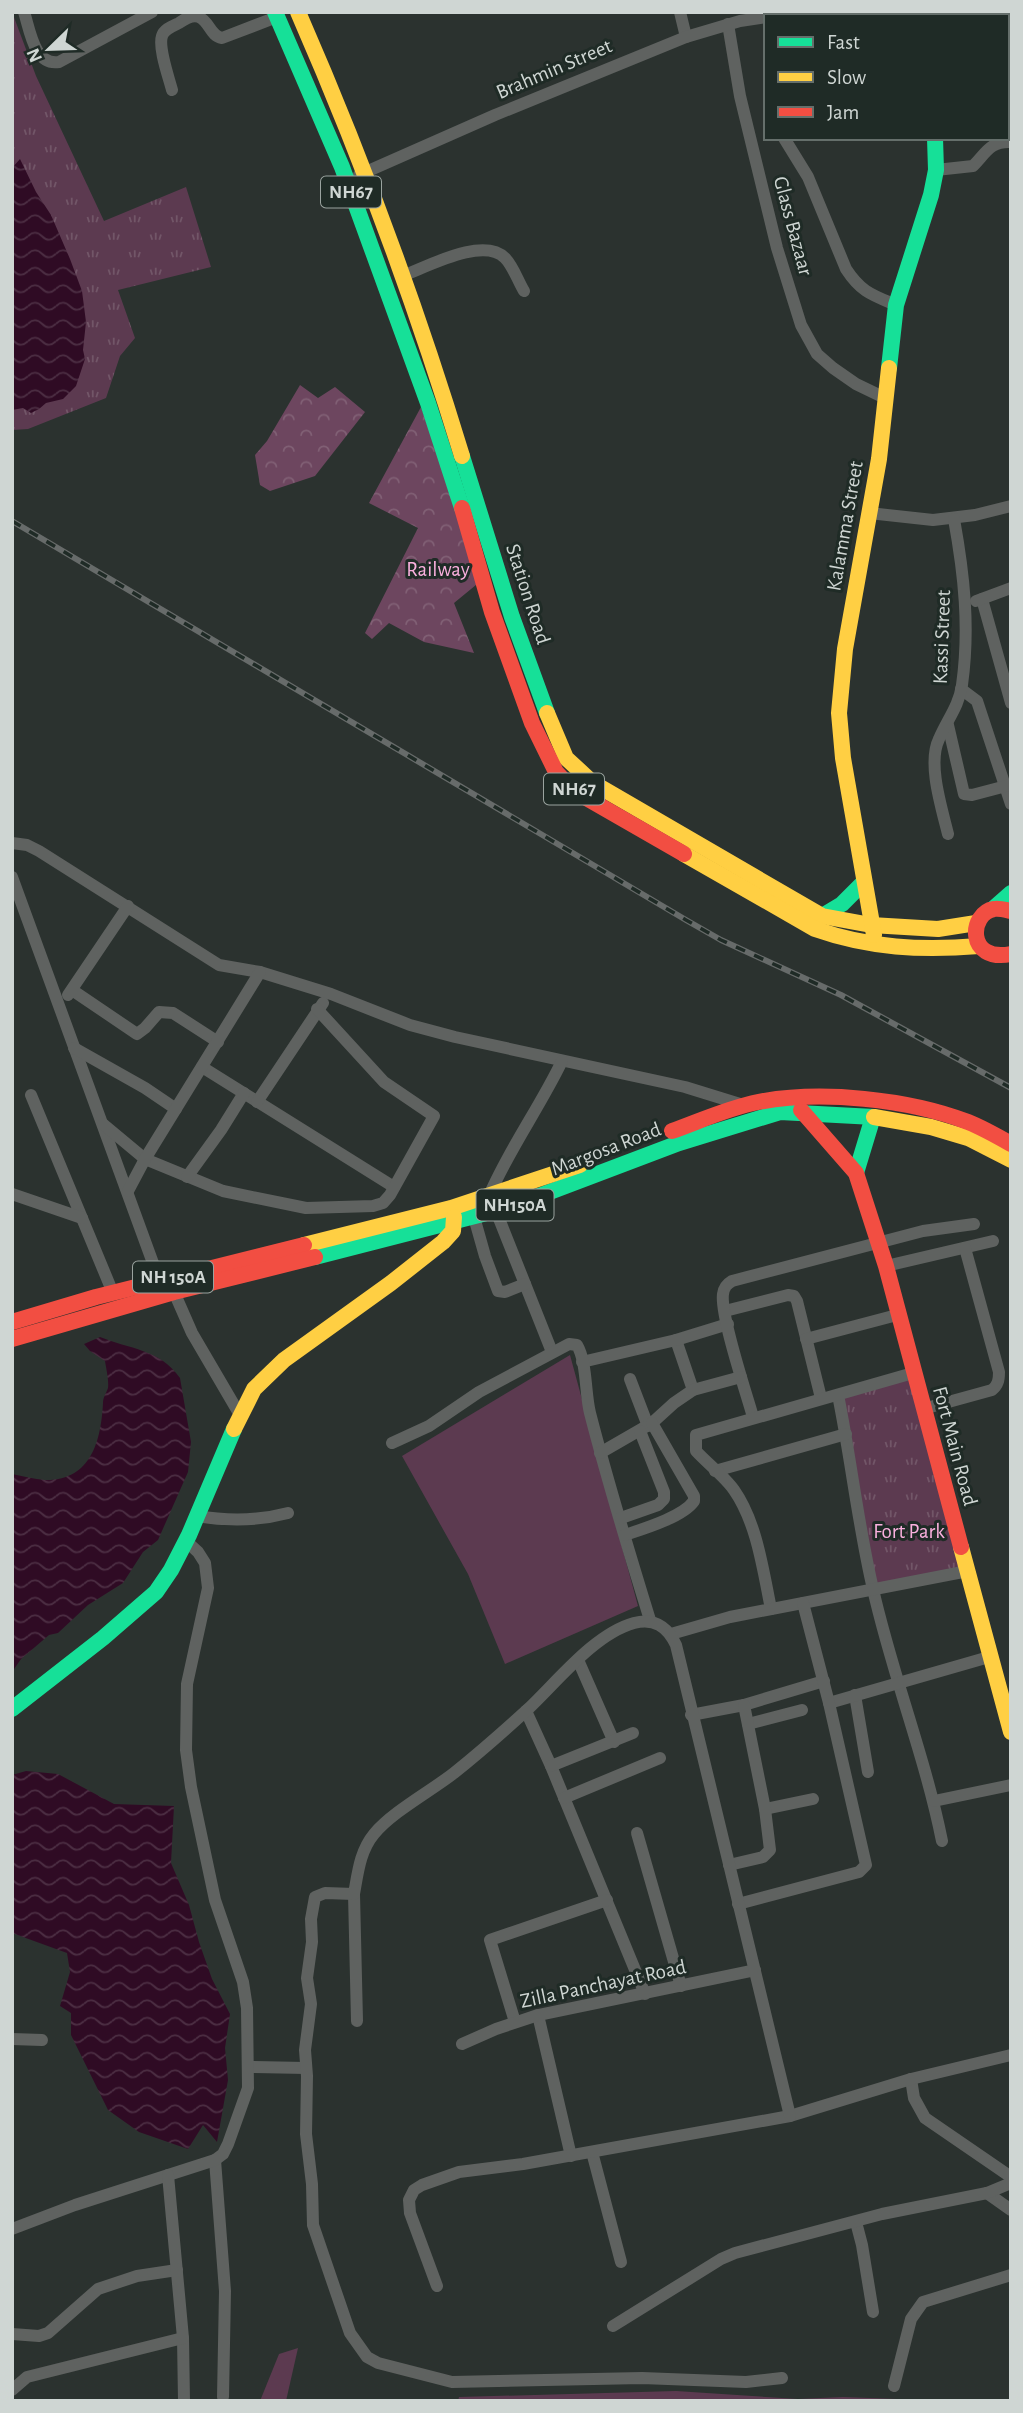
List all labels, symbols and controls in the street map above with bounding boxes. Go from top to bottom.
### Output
north arrow [14,14,84,84]
legend [764,14,1009,140]
text: Fast [827,32,860,53]
street label: Brahmin Street [493,35,615,103]
text: N [23,45,46,65]
text: Slow [827,67,866,88]
text: Jam [827,102,859,123]
street label: Glass Bazaar [770,174,816,278]
road number: NH67 [321,176,381,208]
street label: Kalamma Street [823,459,867,593]
street label: Station Road [502,541,554,647]
park label: Railway [406,559,470,580]
street label: Kassi Street [930,589,954,685]
road number: NH67 [544,774,604,804]
street label: Margosa Road [548,1118,664,1180]
road number: NH150A [476,1190,554,1220]
road number: NH 150A [133,1261,213,1292]
street label: Fort Main Road [929,1384,981,1508]
park label: Fort Park [873,1521,945,1542]
street label: Zilla Panchayat Road [518,1956,688,2012]

